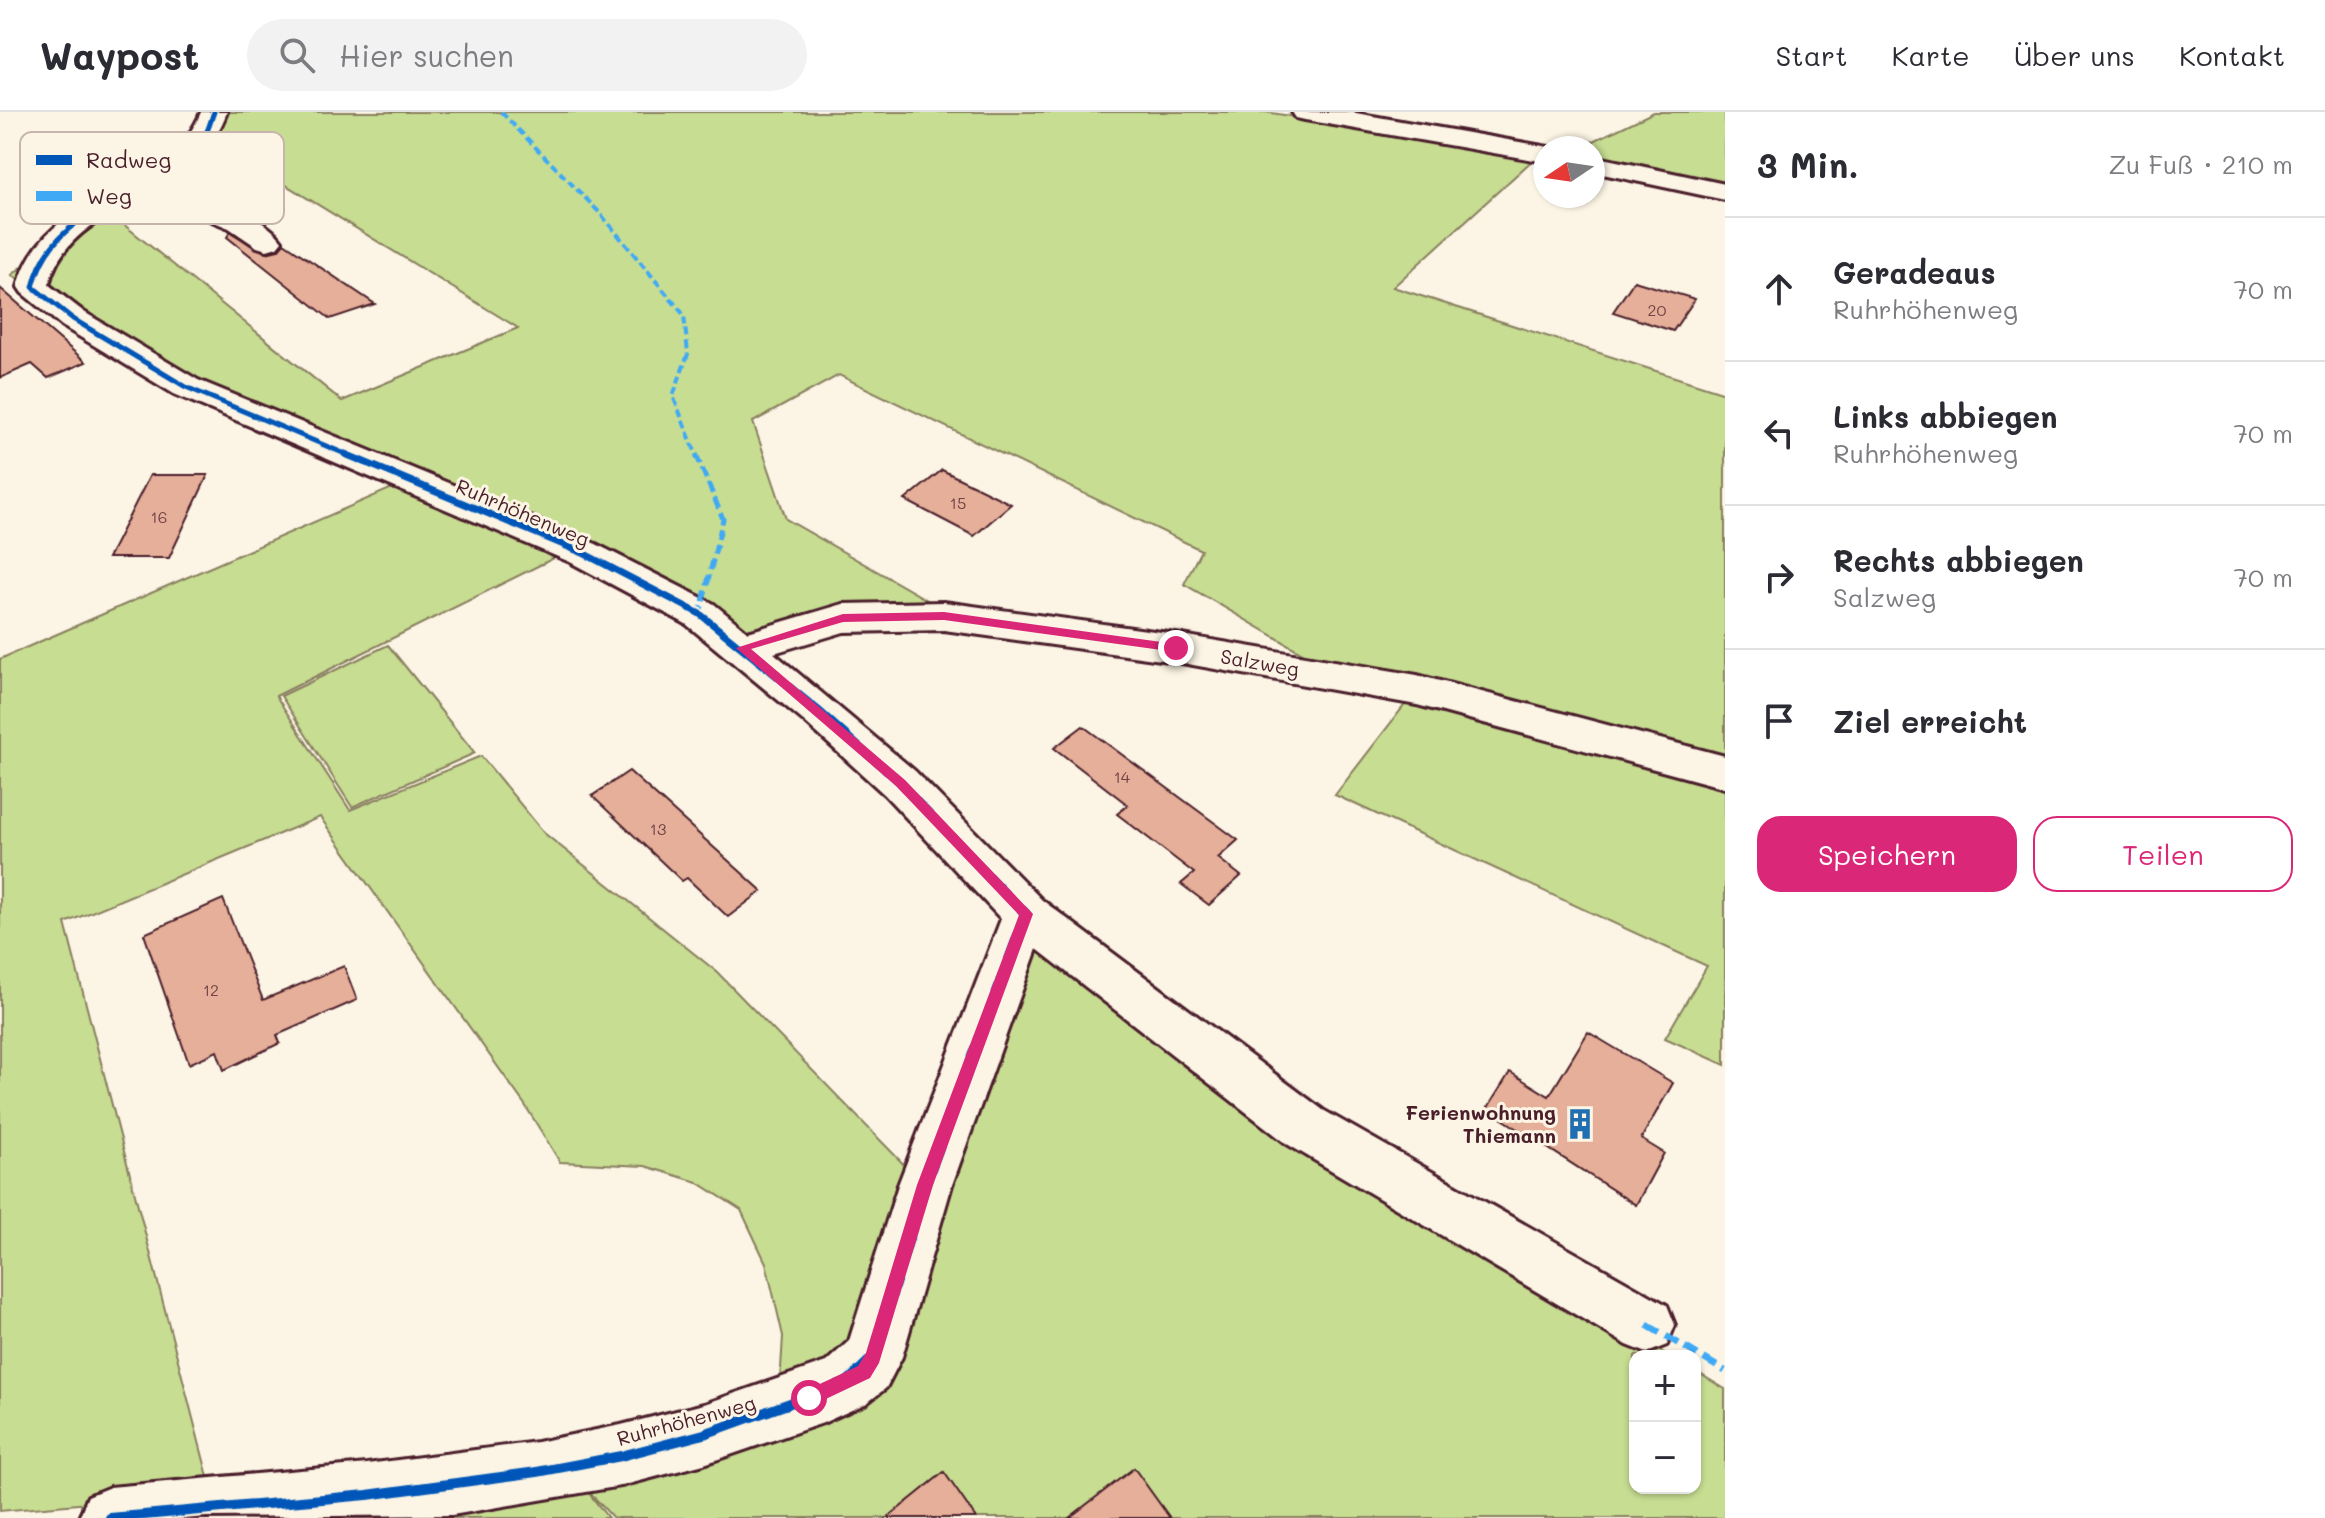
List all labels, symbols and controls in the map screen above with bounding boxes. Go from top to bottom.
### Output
search box [247,19,807,91]
text: Waypost [40,30,199,80]
icon: search [275,33,319,77]
text: Hier suchen [339,35,514,75]
text: Start [1776,37,1847,73]
text: Karte [1891,37,1970,73]
text: Über uns [2014,37,2135,73]
text: Kontakt [2179,37,2285,73]
legend [20,132,284,224]
north arrow [1533,136,1605,208]
text: 3 Min. [1757,142,1859,187]
text: Radweg [86,145,171,174]
text: Zu Fuß · 210 m [2109,147,2293,181]
text: Weg [86,181,132,210]
text: Geradeaus [1833,252,1996,292]
icon: ahead [1757,267,1801,311]
text: 70 m [2233,272,2293,306]
text: Ruhrhöhenweg [1833,292,2018,326]
house number: 20 [1648,299,1667,320]
text: Links abbiegen [1833,396,2057,436]
icon: left [1757,411,1801,455]
text: 70 m [2233,416,2293,450]
text: Ruhrhöhenweg [1833,436,2018,470]
street label: Ruhrhöhenweg [452,472,594,552]
house number: 15 [950,492,966,513]
house number: 16 [151,506,167,527]
text: Rechts abbiegen [1833,540,2084,580]
icon: right [1757,555,1801,599]
text: 70 m [2233,560,2293,594]
text: Salzweg [1833,580,1936,614]
route end [1158,630,1194,666]
street label: Salzweg [1219,642,1301,682]
icon: arrive [1757,699,1801,743]
text: Ziel erreicht [1833,701,2027,741]
house number: 14 [1114,766,1131,787]
button: Speichern [1757,816,2017,892]
button: Teilen [2033,816,2293,892]
house number: 13 [650,818,666,839]
house number: 12 [203,979,219,1000]
place label: Ferienwohnung Thiemann [1405,1099,1556,1148]
building icon: Ferienwohnung Thiemann [1563,1107,1597,1141]
map controls [1629,1350,1701,1494]
button: + [1629,1350,1701,1422]
route start [791,1380,827,1416]
street label: Ruhrhöhenweg [614,1389,758,1451]
button: − [1629,1422,1701,1494]

